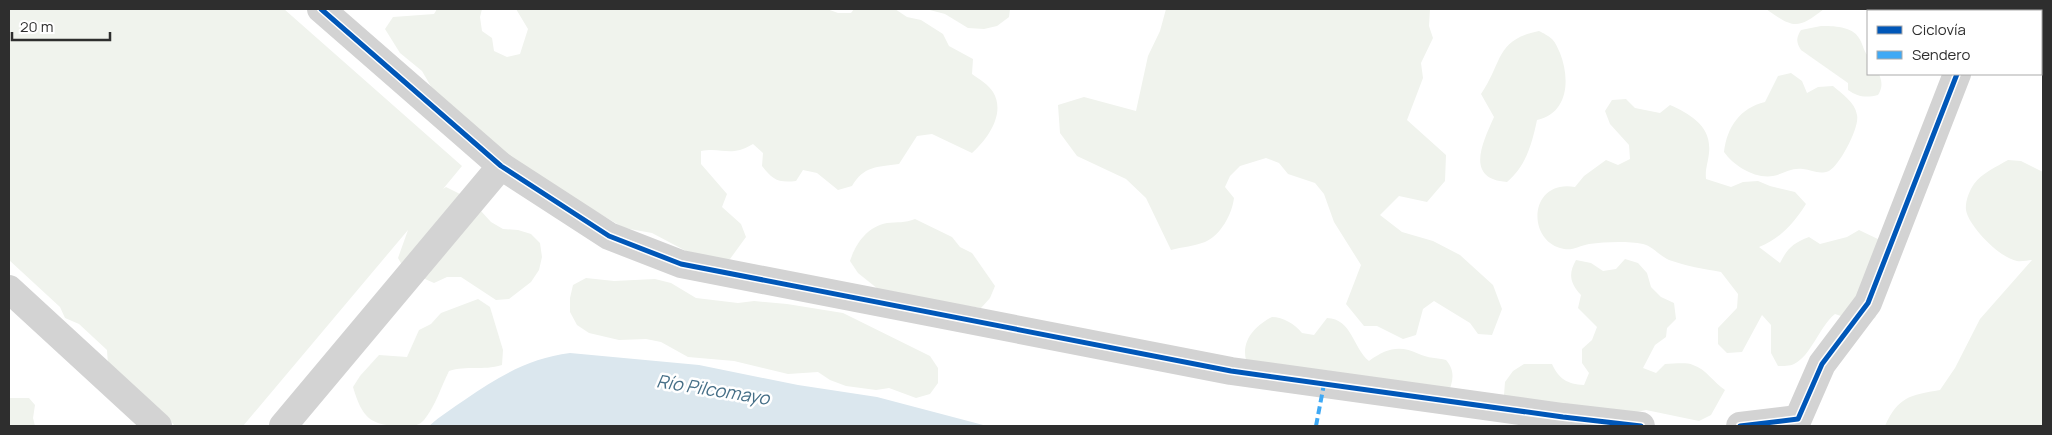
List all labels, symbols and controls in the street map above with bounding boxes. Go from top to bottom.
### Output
scale bar [12,10,110,42]
legend [1867,10,2042,75]
text: 20 m [20,16,53,37]
text: Ciclovía [1912,19,1966,40]
text: Sendero [1912,44,1971,65]
water label: Río Pilcomayo [655,368,773,410]

